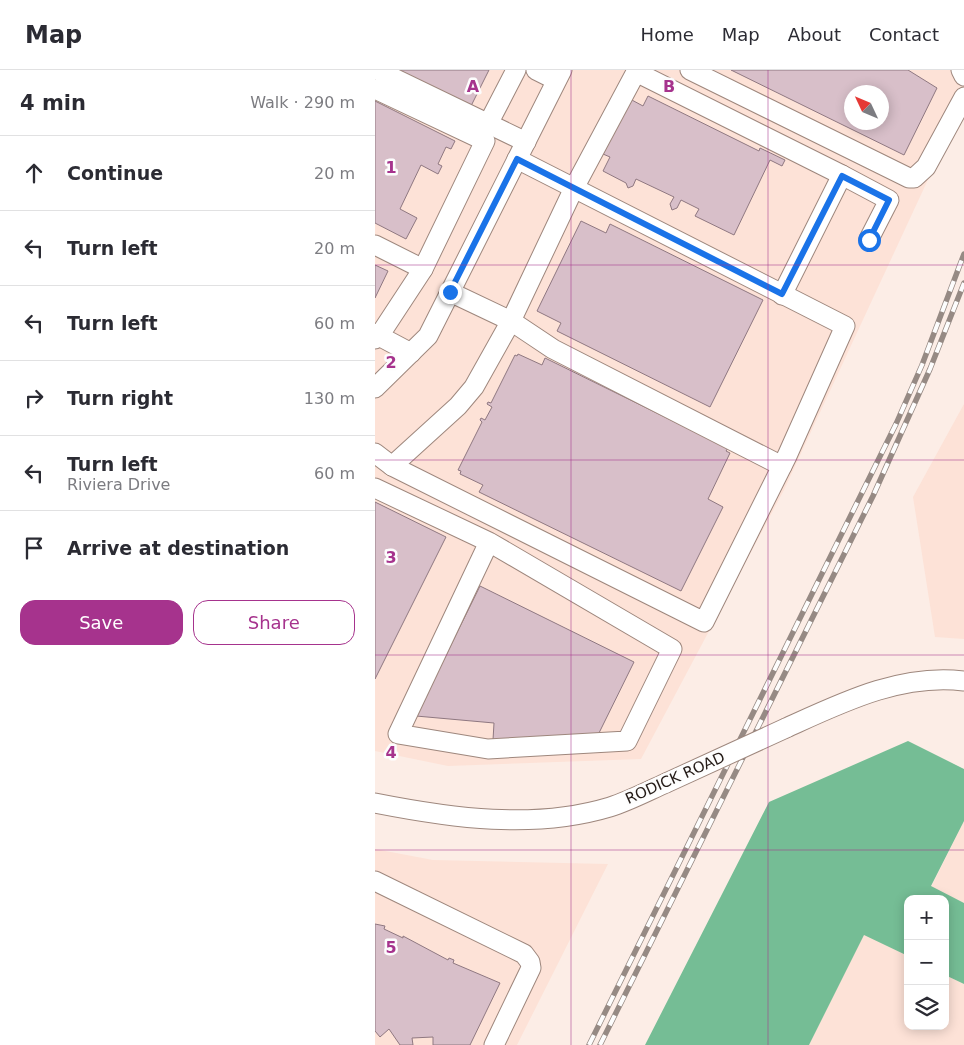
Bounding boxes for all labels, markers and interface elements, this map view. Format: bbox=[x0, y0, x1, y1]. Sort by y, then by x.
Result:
text: Map bbox=[25, 21, 82, 49]
text: Home bbox=[641, 24, 694, 45]
text: Map bbox=[722, 24, 760, 45]
text: About bbox=[788, 24, 841, 45]
text: Contact bbox=[869, 24, 939, 45]
text: A bbox=[467, 77, 480, 96]
text: B bbox=[663, 77, 675, 96]
north arrow bbox=[844, 85, 889, 130]
text: 4 min bbox=[20, 91, 86, 115]
text: Walk · 290 m bbox=[250, 93, 355, 112]
text: 1 bbox=[385, 158, 397, 177]
icon: ahead bbox=[20, 159, 48, 187]
text: Continue bbox=[67, 162, 163, 184]
text: 20 m bbox=[314, 164, 355, 183]
route start bbox=[858, 229, 881, 252]
icon: left bbox=[20, 234, 48, 262]
text: Turn left bbox=[67, 237, 158, 259]
text: 20 m bbox=[314, 239, 355, 258]
route end bbox=[439, 281, 462, 304]
icon: left bbox=[20, 309, 48, 337]
text: Turn left bbox=[67, 312, 158, 334]
text: 60 m bbox=[314, 314, 355, 333]
text: 2 bbox=[385, 353, 397, 372]
icon: right bbox=[20, 384, 48, 412]
text: Turn right bbox=[67, 387, 173, 409]
text: 130 m bbox=[304, 389, 355, 408]
text: Turn left bbox=[67, 453, 158, 475]
icon: left bbox=[20, 459, 48, 487]
text: 60 m bbox=[314, 464, 355, 483]
text: Riviera Drive bbox=[67, 475, 170, 494]
icon: arrive bbox=[20, 534, 48, 562]
text: Arrive at destination bbox=[67, 537, 289, 559]
text: 3 bbox=[385, 548, 397, 567]
button: Save bbox=[20, 600, 183, 645]
button: Share bbox=[193, 600, 355, 645]
text: 4 bbox=[385, 743, 397, 762]
street label: RODICK ROAD bbox=[622, 748, 728, 808]
map controls bbox=[904, 895, 949, 1030]
button: + bbox=[904, 895, 949, 940]
text: 5 bbox=[385, 938, 397, 957]
button: − bbox=[904, 940, 949, 985]
button: layers bbox=[904, 985, 949, 1030]

